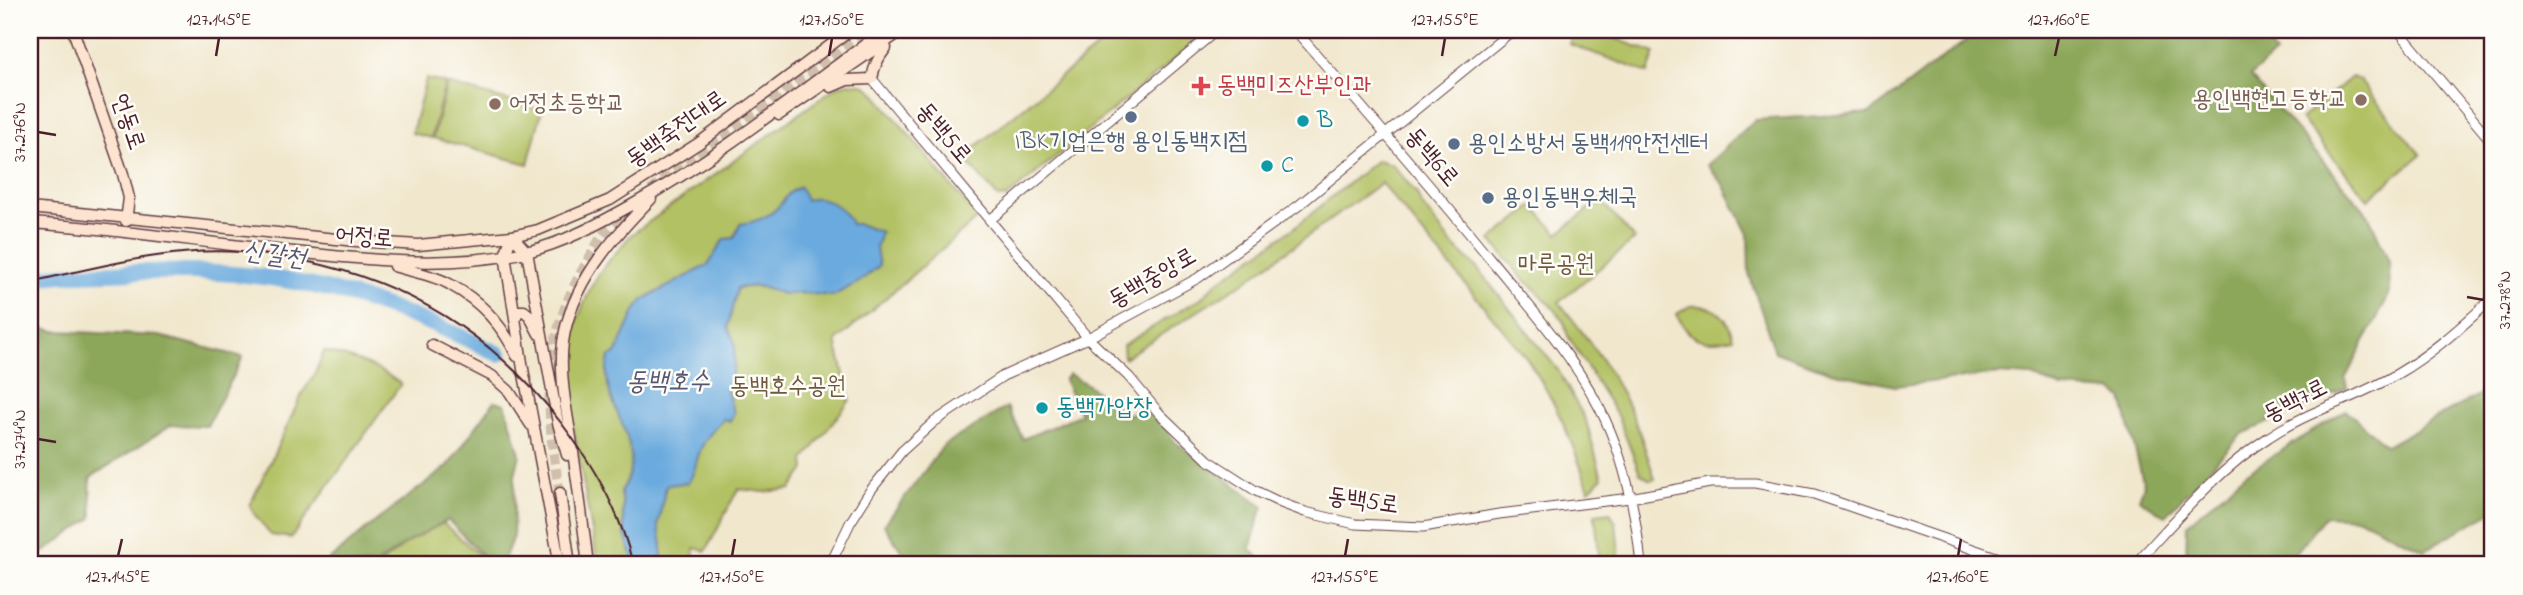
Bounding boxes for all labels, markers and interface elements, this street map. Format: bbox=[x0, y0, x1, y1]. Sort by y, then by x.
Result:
text: 127.145°E bbox=[187, 8, 252, 34]
text: 127.150°E bbox=[799, 8, 865, 34]
text: 127.155°E bbox=[1411, 8, 1479, 34]
text: 127.160°E bbox=[2028, 8, 2091, 34]
place label: 동백미즈산부인과 bbox=[1217, 69, 1372, 104]
marker: 동백미즈산부인과 bbox=[1191, 76, 1211, 96]
street label: 동백죽전대로 bbox=[620, 82, 734, 178]
place label: 용인백현고등학교 bbox=[2193, 83, 2347, 118]
place label: 어정초등학교 bbox=[509, 87, 625, 122]
street label: 언동로 bbox=[101, 89, 153, 155]
marker: 용인백현고등학교 bbox=[2353, 92, 2369, 108]
street label: 동백5로 bbox=[907, 95, 979, 173]
marker: 어정초등학교 bbox=[487, 96, 503, 112]
text: 37.276°N bbox=[8, 102, 34, 162]
place label: B bbox=[1316, 104, 1333, 139]
marker: IBK기업은행 용인동백지점 bbox=[1123, 109, 1139, 125]
marker: B bbox=[1295, 113, 1311, 129]
street label: 동백6로 bbox=[1396, 121, 1466, 195]
place label: IBK기업은행 용인동백지점 bbox=[1015, 125, 1247, 160]
place label: 용인소방서 동백119안전센터 bbox=[1468, 127, 1709, 162]
marker: 용인소방서 동백119안전센터 bbox=[1446, 136, 1462, 152]
place label: C bbox=[1281, 149, 1294, 184]
marker: C bbox=[1259, 158, 1275, 174]
place label: 용인동백우체국 bbox=[1502, 181, 1637, 216]
marker: 용인동백우체국 bbox=[1480, 190, 1496, 206]
street label: 어정로 bbox=[334, 218, 394, 258]
water label: 신갈천 bbox=[240, 233, 311, 280]
street label: 동백중앙로 bbox=[1102, 240, 1204, 318]
park label: 마루공원 bbox=[1517, 248, 1595, 283]
text: 37.278°N bbox=[2493, 271, 2519, 329]
water label: 동백호수 bbox=[626, 364, 710, 402]
park label: 동백호수공원 bbox=[730, 370, 846, 405]
street label: 동백7로 bbox=[2258, 371, 2334, 433]
place label: 동백가압장 bbox=[1056, 391, 1153, 426]
marker: 동백가압장 bbox=[1034, 400, 1050, 416]
text: 37.274°N bbox=[8, 409, 34, 469]
street label: 동백5로 bbox=[1325, 480, 1401, 524]
text: 127.145°E bbox=[86, 565, 151, 591]
text: 127.150°E bbox=[699, 565, 765, 591]
text: 127.155°E bbox=[1311, 565, 1379, 591]
text: 127.160°E bbox=[1927, 565, 1990, 591]

